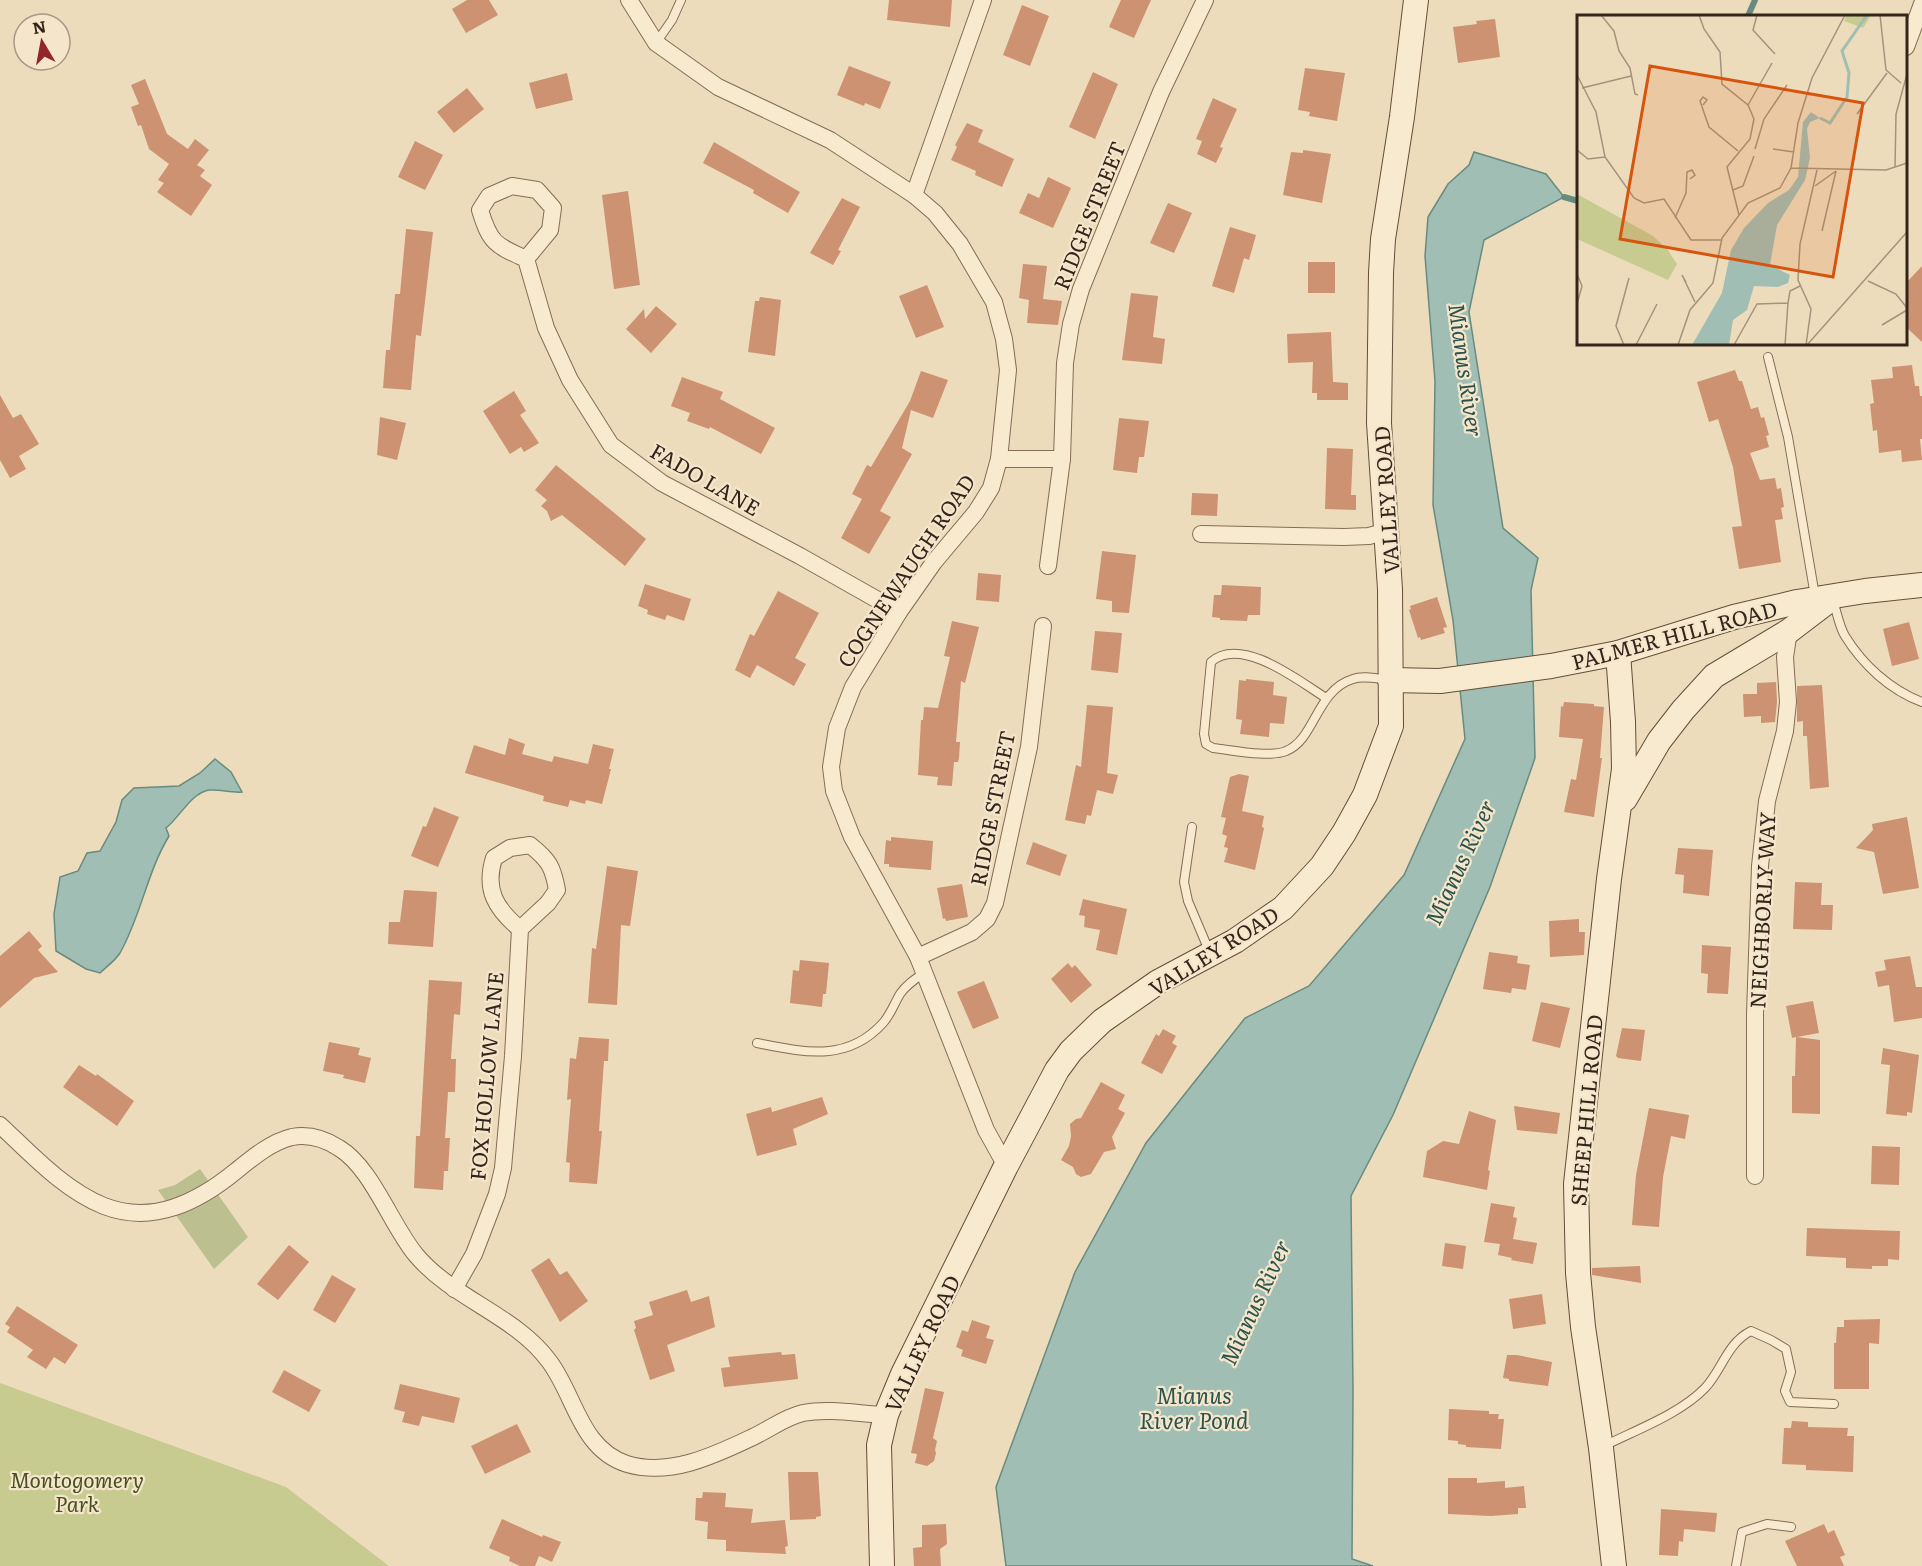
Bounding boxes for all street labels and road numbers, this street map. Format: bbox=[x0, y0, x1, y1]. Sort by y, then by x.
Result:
street label: RIDGE STREET bbox=[1044, 136, 1132, 294]
street label: VALLEY ROAD bbox=[1364, 425, 1406, 575]
street label: FADO LANE bbox=[645, 434, 767, 522]
street label: COGNEWAUGH ROAD bbox=[829, 467, 981, 673]
street label: PALMER HILL ROAD bbox=[1568, 592, 1780, 676]
street label: RIDGE STREET bbox=[961, 728, 1021, 888]
street label: NEIGHBORLY WAY bbox=[1740, 811, 1782, 1009]
street label: VALLEY ROAD bbox=[1142, 898, 1284, 1002]
street label: FOX HOLLOW LANE bbox=[460, 970, 510, 1182]
street label: SHEEP HILL ROAD bbox=[1561, 1013, 1609, 1207]
street label: VALLEY ROAD bbox=[876, 1269, 966, 1417]

